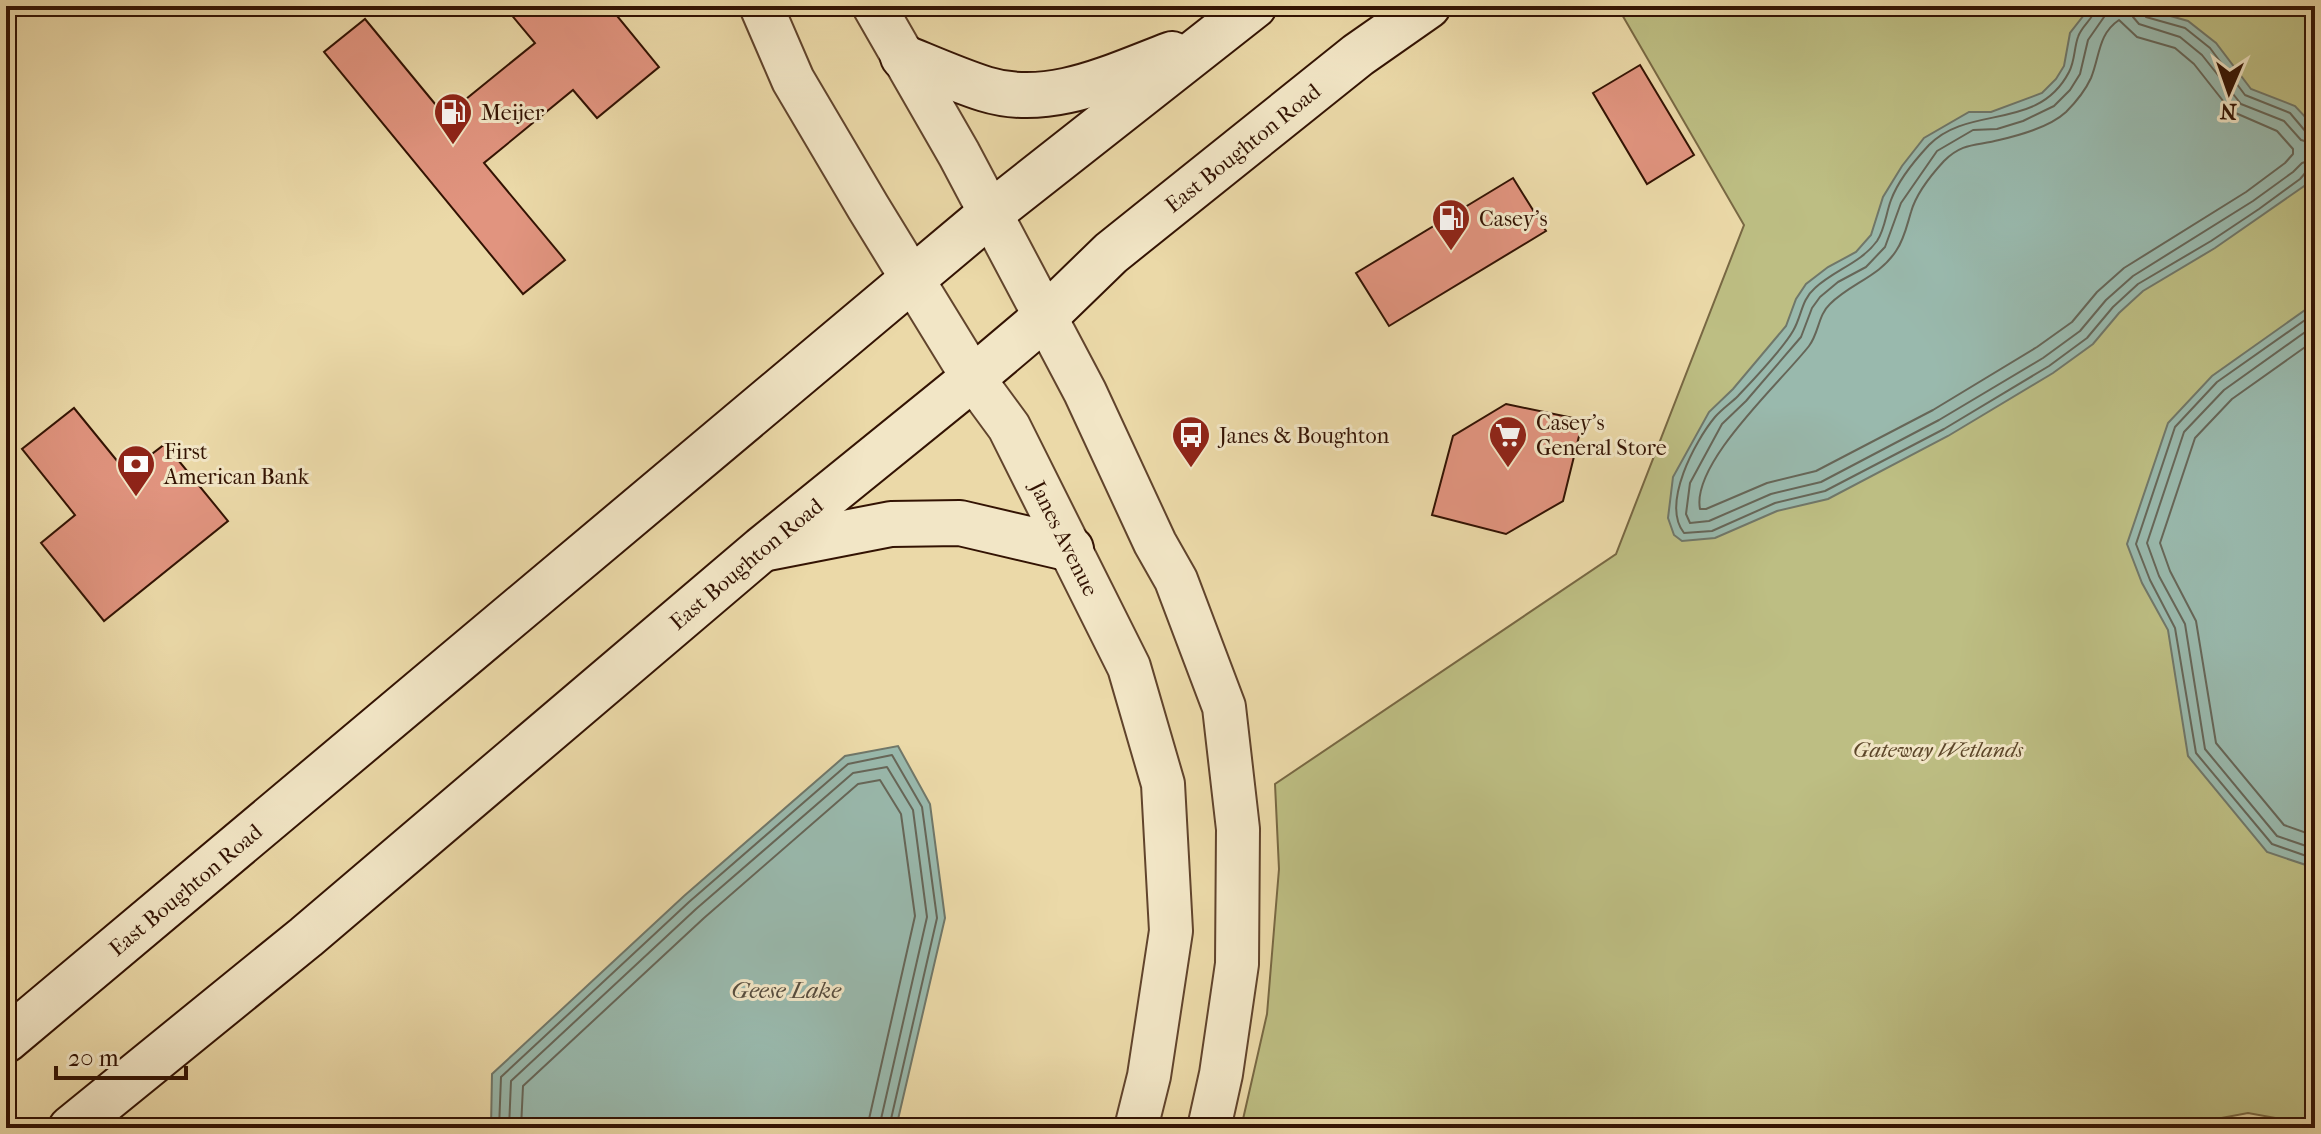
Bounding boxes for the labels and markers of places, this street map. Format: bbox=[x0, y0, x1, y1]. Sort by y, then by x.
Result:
fuel station icon: Meijer bbox=[432, 91, 474, 146]
place label: Meijer bbox=[481, 100, 545, 126]
fuel station icon: Casey's bbox=[1430, 197, 1472, 252]
place label: Casey's bbox=[1479, 206, 1548, 232]
place label: Casey's General Store bbox=[1536, 410, 1667, 461]
bus stop icon: Janes & Boughton bbox=[1170, 414, 1212, 469]
supermarket icon: Casey's General Store bbox=[1487, 414, 1529, 469]
place label: Janes & Boughton bbox=[1217, 423, 1390, 449]
place label: First American Bank bbox=[163, 439, 310, 490]
bank icon: First American Bank bbox=[115, 443, 157, 498]

